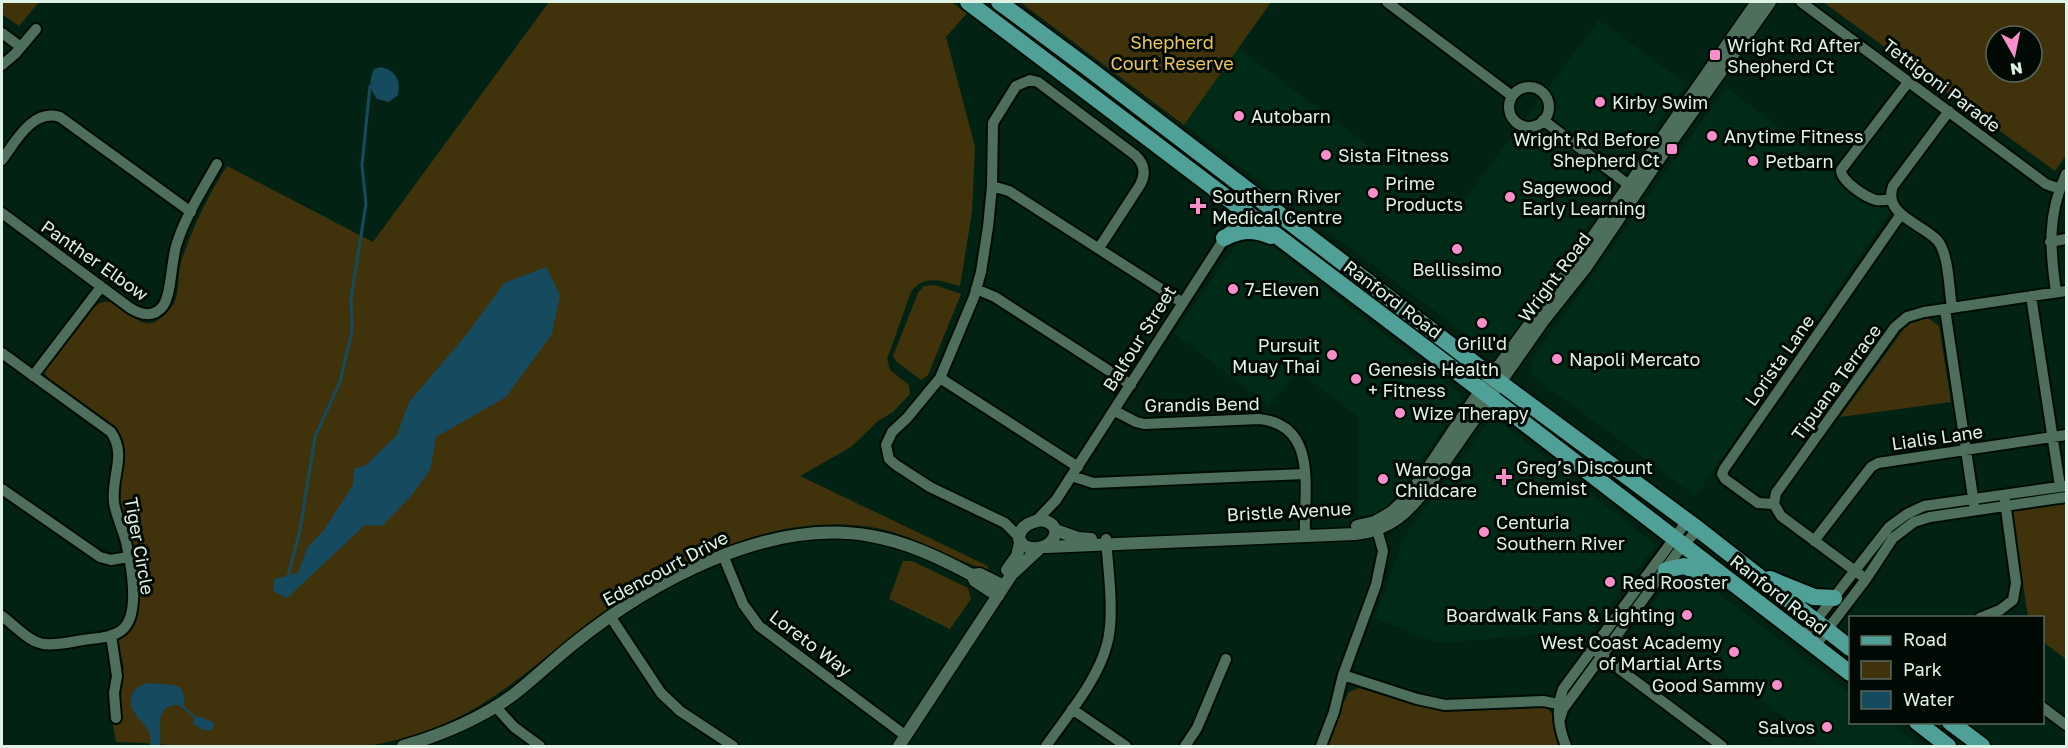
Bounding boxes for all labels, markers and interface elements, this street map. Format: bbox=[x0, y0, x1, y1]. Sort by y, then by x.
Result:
north arrow bbox=[1984, 24, 2044, 84]
park label: Shepherd Court Reserve bbox=[1110, 31, 1234, 74]
place label: Wright Rd After Shepherd Ct bbox=[1727, 34, 1860, 77]
street label: Tettigoni Parade bbox=[1879, 34, 2005, 136]
marker: Wright Rd After Shepherd Ct bbox=[1708, 48, 1722, 62]
text: N bbox=[2009, 58, 2024, 80]
place label: Kirby Swim bbox=[1612, 91, 1708, 113]
marker: Kirby Swim bbox=[1593, 95, 1607, 109]
place label: Autobarn bbox=[1251, 105, 1331, 127]
marker: Autobarn bbox=[1232, 109, 1246, 123]
place label: Anytime Fitness bbox=[1724, 125, 1864, 147]
place label: Wright Rd Before Shepherd Ct bbox=[1513, 128, 1660, 171]
marker: Anytime Fitness bbox=[1705, 129, 1719, 143]
marker: Wright Rd Before Shepherd Ct bbox=[1665, 142, 1679, 156]
place label: Sista Fitness bbox=[1338, 144, 1449, 166]
marker: Sista Fitness bbox=[1319, 148, 1333, 162]
place label: Petbarn bbox=[1765, 150, 1834, 172]
marker: Petbarn bbox=[1746, 154, 1760, 168]
place label: Prime Products bbox=[1385, 172, 1463, 215]
place label: Sagewood Early Learning bbox=[1522, 176, 1646, 219]
place label: Southern River Medical Centre bbox=[1212, 185, 1342, 228]
marker: Prime Products bbox=[1366, 186, 1380, 200]
marker: Sagewood Early Learning bbox=[1503, 190, 1517, 204]
marker: Southern River Medical Centre bbox=[1189, 197, 1207, 215]
street label: Panther Elbow bbox=[37, 215, 153, 305]
street label: Wright Road bbox=[1513, 228, 1595, 326]
marker: Bellissimo bbox=[1450, 242, 1464, 256]
street label: Ranford Road bbox=[1340, 255, 1446, 343]
place label: Bellissimo bbox=[1412, 258, 1502, 280]
place label: 7-Eleven bbox=[1245, 278, 1319, 300]
street label: Balfour Street bbox=[1098, 281, 1180, 395]
marker: 7-Eleven bbox=[1226, 282, 1240, 296]
street label: Lorista Lane bbox=[1740, 310, 1818, 410]
marker: Grill'd bbox=[1475, 316, 1489, 330]
street label: Tipuana Terrace bbox=[1787, 320, 1885, 444]
place label: Grill'd bbox=[1457, 332, 1507, 354]
place label: Pursuit Muay Thai bbox=[1232, 334, 1320, 377]
marker: Pursuit Muay Thai bbox=[1325, 348, 1339, 362]
place label: Napoli Mercato bbox=[1569, 348, 1700, 370]
marker: Napoli Mercato bbox=[1550, 352, 1564, 366]
place label: Genesis Health + Fitness bbox=[1368, 358, 1499, 401]
marker: Genesis Health + Fitness bbox=[1349, 372, 1363, 386]
street label: Grandis Bend bbox=[1144, 392, 1260, 416]
place label: Wize Therapy bbox=[1412, 402, 1529, 424]
marker: Wize Therapy bbox=[1393, 406, 1407, 420]
street label: Lialis Lane bbox=[1890, 420, 1984, 454]
place label: Greg’s Discount Chemist bbox=[1516, 456, 1653, 499]
place label: Warooga Childcare bbox=[1395, 458, 1477, 501]
marker: Greg’s Discount Chemist bbox=[1497, 470, 1511, 484]
marker: Warooga Childcare bbox=[1376, 472, 1390, 486]
street label: Tiger Circle bbox=[121, 495, 159, 597]
street label: Bristle Avenue bbox=[1226, 497, 1352, 525]
place label: Centuria Southern River bbox=[1496, 511, 1625, 554]
marker: Centuria Southern River bbox=[1477, 525, 1491, 539]
street label: Edencourt Drive bbox=[599, 526, 731, 610]
street label: Ranford Road bbox=[1726, 549, 1832, 639]
place label: Red Rooster bbox=[1622, 571, 1728, 593]
marker: Red Rooster bbox=[1603, 575, 1617, 589]
place label: Boardwalk Fans & Lighting bbox=[1446, 604, 1675, 626]
street label: Loreto Way bbox=[766, 605, 856, 681]
marker: Boardwalk Fans & Lighting bbox=[1680, 608, 1694, 622]
legend bbox=[1849, 616, 2044, 724]
text: Road bbox=[1903, 628, 1947, 650]
place label: West Coast Academy of Martial Arts bbox=[1540, 631, 1722, 674]
marker: West Coast Academy of Martial Arts bbox=[1727, 645, 1741, 659]
text: Park bbox=[1903, 658, 1942, 680]
place label: Good Sammy bbox=[1652, 674, 1765, 696]
marker: Good Sammy bbox=[1770, 678, 1784, 692]
text: Water bbox=[1903, 688, 1954, 710]
place label: Salvos bbox=[1758, 716, 1815, 738]
marker: Salvos bbox=[1820, 720, 1834, 734]

